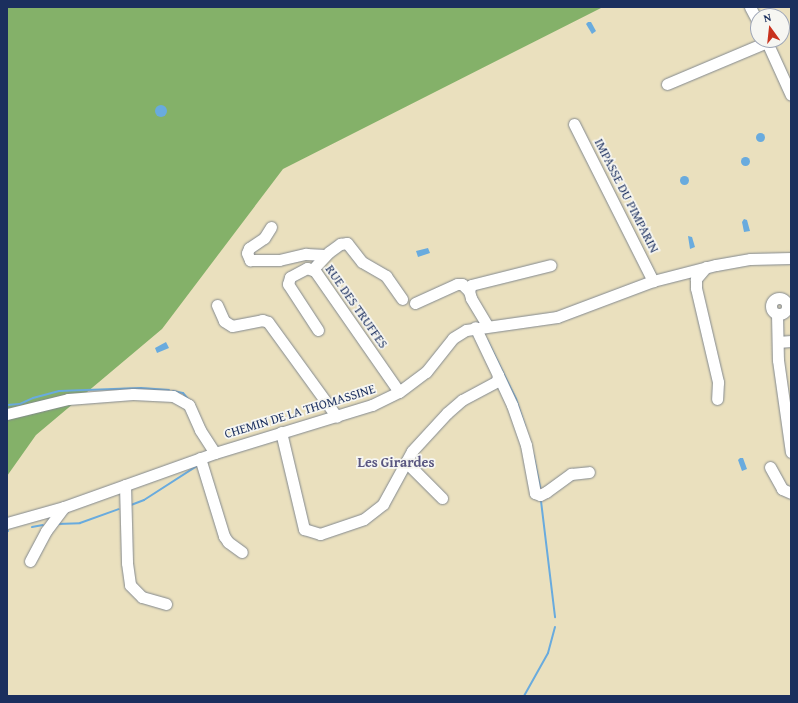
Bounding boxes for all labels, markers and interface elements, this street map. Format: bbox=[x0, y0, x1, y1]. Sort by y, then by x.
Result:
north arrow bbox=[750, 8, 790, 48]
text: N bbox=[762, 9, 773, 26]
street label: IMPASSE DU PIMPARIN bbox=[590, 136, 662, 256]
street label: RUE DES TRUFFES bbox=[321, 262, 391, 352]
street label: CHEMIN DE LA THOMASSINE bbox=[223, 382, 377, 442]
district label: Les Girardes bbox=[358, 454, 434, 470]

